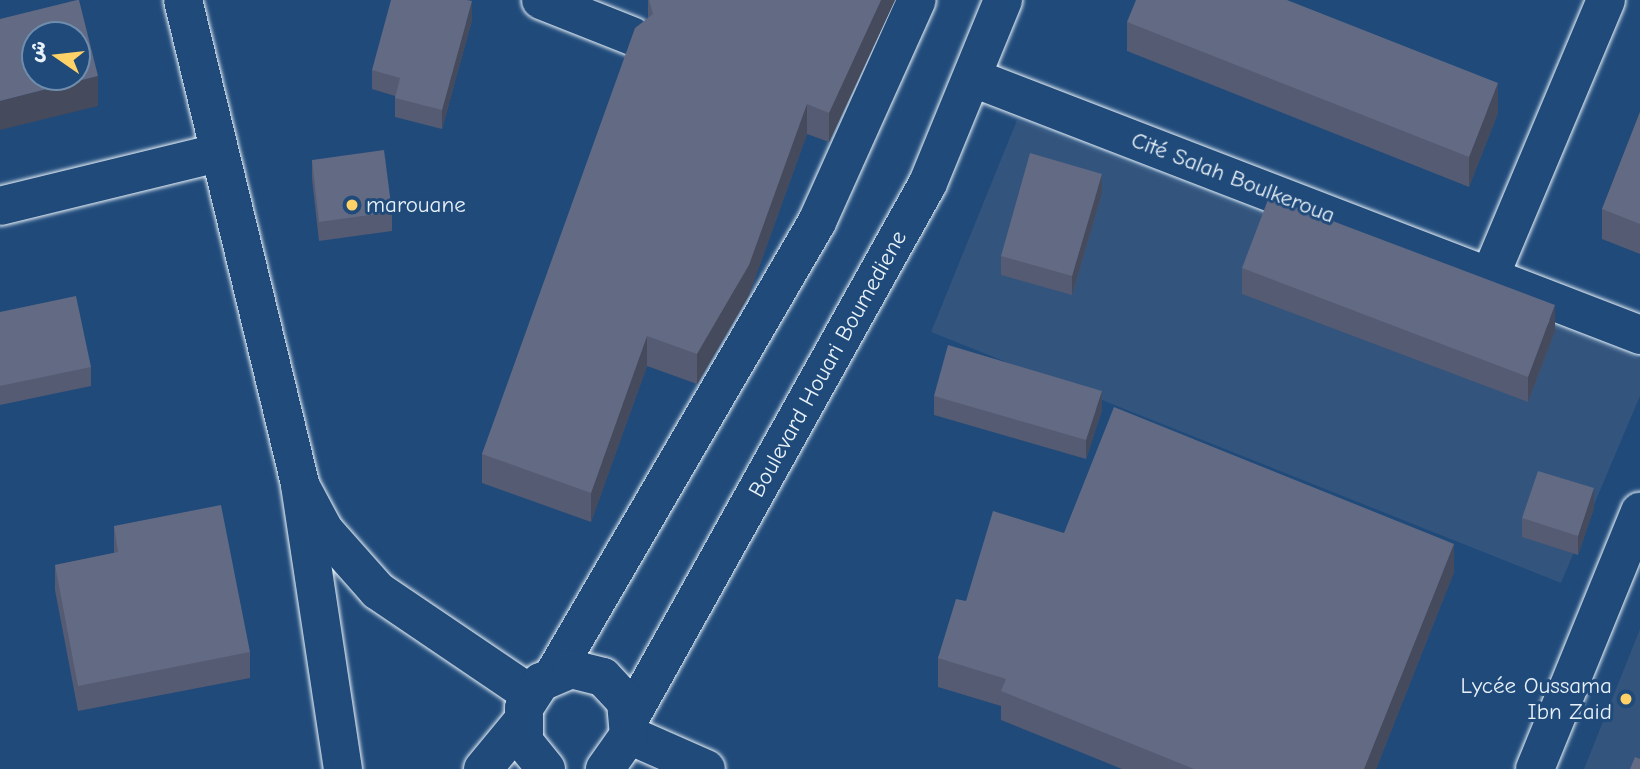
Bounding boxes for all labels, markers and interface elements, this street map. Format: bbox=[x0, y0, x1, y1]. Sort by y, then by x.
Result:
north arrow bbox=[21, 21, 91, 91]
text: ش bbox=[24, 39, 51, 64]
street label: Cité Salah Boulkeroua bbox=[1127, 126, 1339, 230]
place label: marouane bbox=[366, 191, 466, 219]
marker: marouane bbox=[344, 197, 360, 213]
street label: Boulevard Houari Boumediene bbox=[743, 226, 913, 502]
place label: Lycée Oussama Ibn Zaid bbox=[1460, 672, 1612, 726]
marker: Lycée Oussama Ibn Zaid bbox=[1618, 691, 1634, 707]

